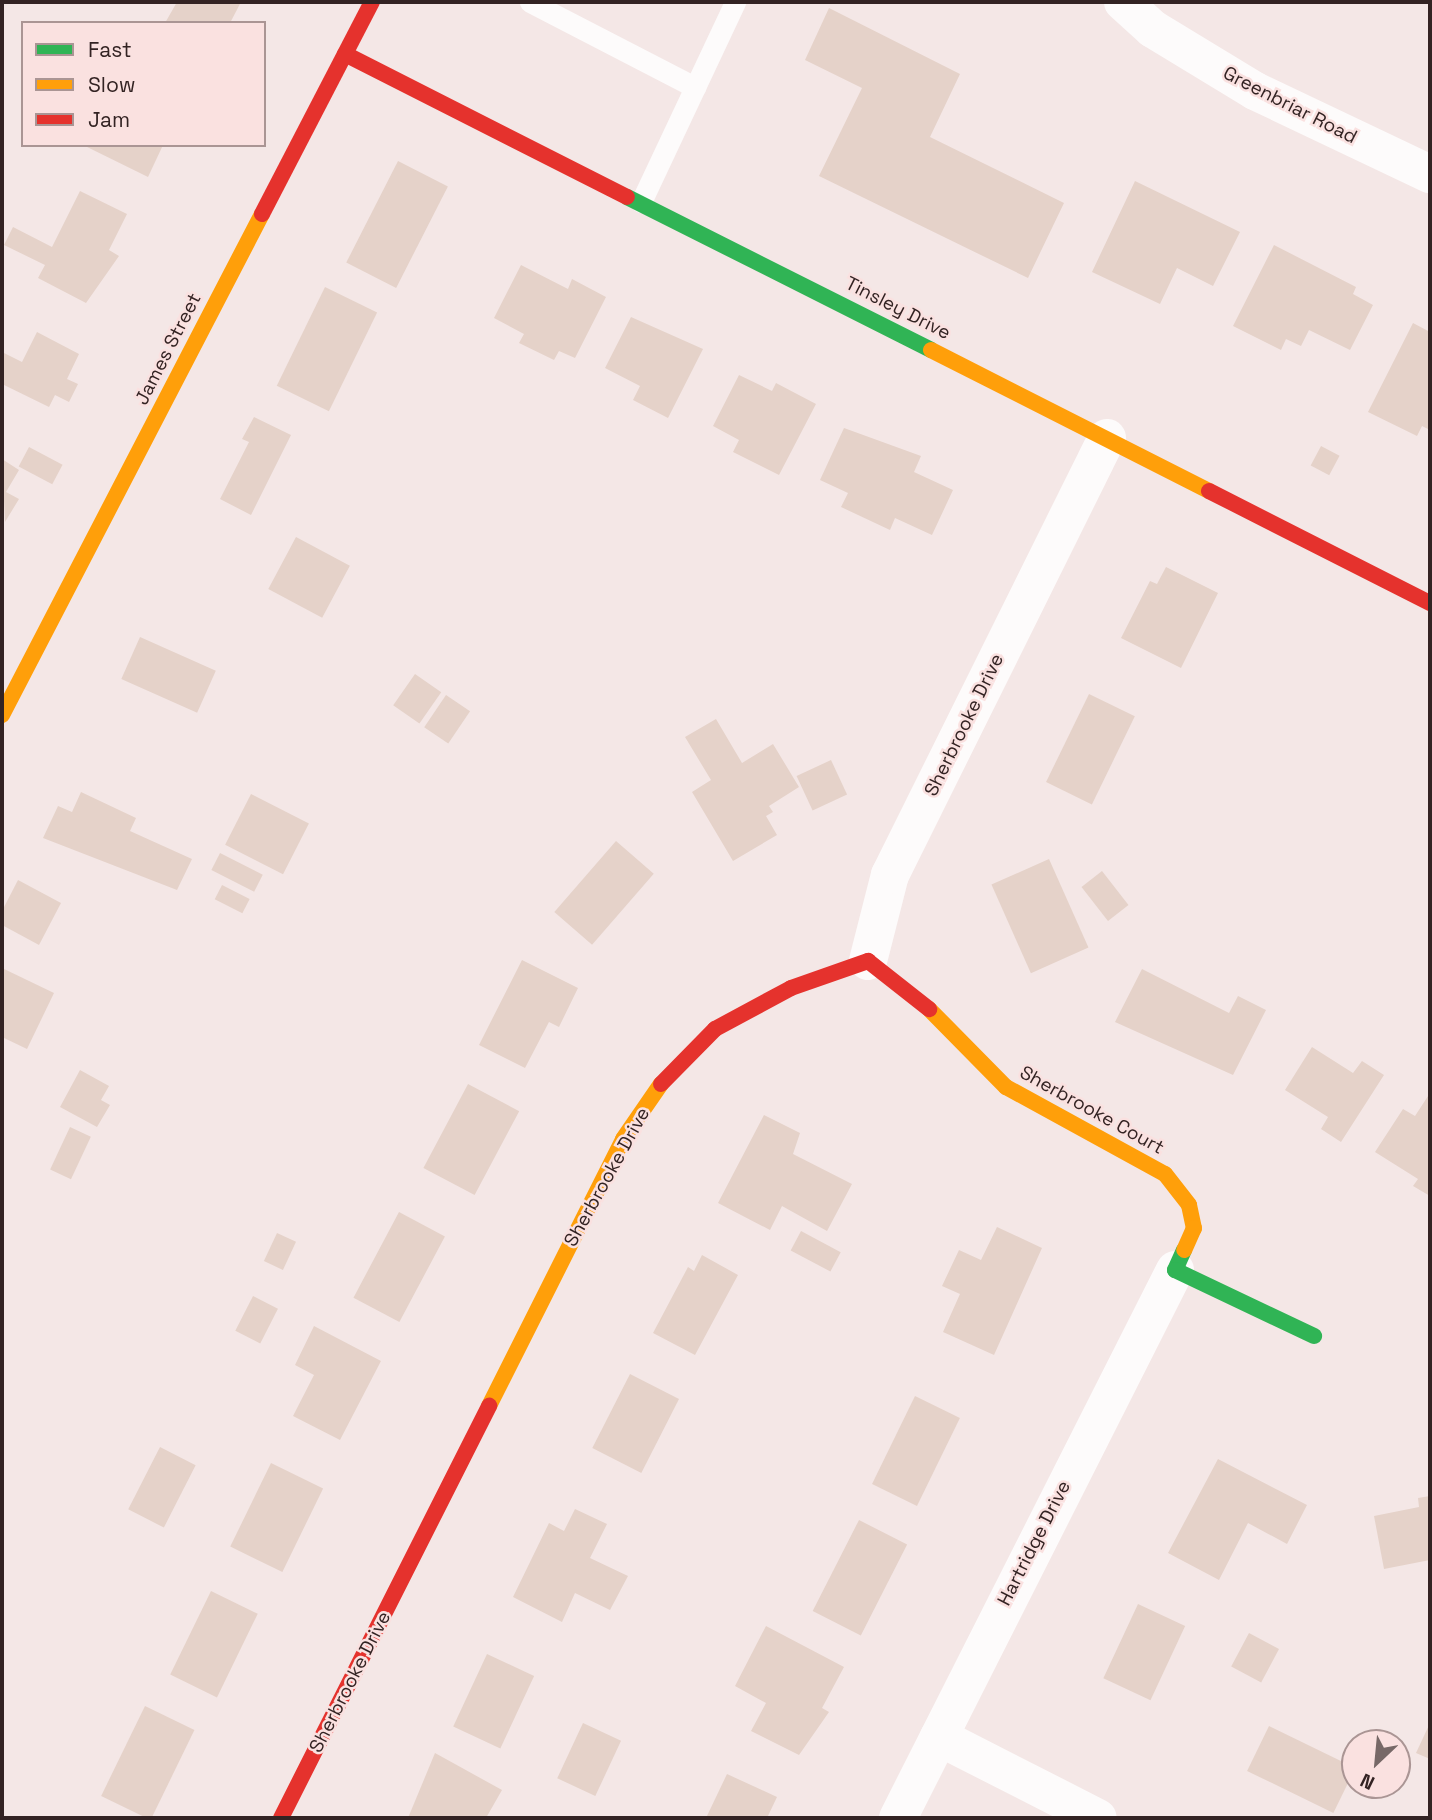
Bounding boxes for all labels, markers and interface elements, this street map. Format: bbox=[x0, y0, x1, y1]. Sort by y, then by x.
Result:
legend bbox=[21, 21, 266, 147]
text: Fast bbox=[88, 36, 132, 63]
street label: Greenbriar Road bbox=[1219, 61, 1361, 149]
text: Slow bbox=[88, 71, 136, 98]
text: Jam bbox=[88, 106, 130, 133]
street label: Tinsley Drive bbox=[841, 272, 955, 344]
street label: James Street bbox=[130, 289, 206, 409]
street label: Sherbrooke Drive bbox=[920, 650, 1008, 800]
street label: Sherbrooke Court bbox=[1016, 1061, 1168, 1159]
street label: Sherbrooke Drive bbox=[559, 1103, 655, 1251]
street label: Hartridge Drive bbox=[993, 1477, 1075, 1609]
street label: Sherbrooke Drive bbox=[305, 1607, 395, 1757]
north arrow bbox=[1341, 1729, 1411, 1799]
text: N bbox=[1356, 1768, 1379, 1796]

